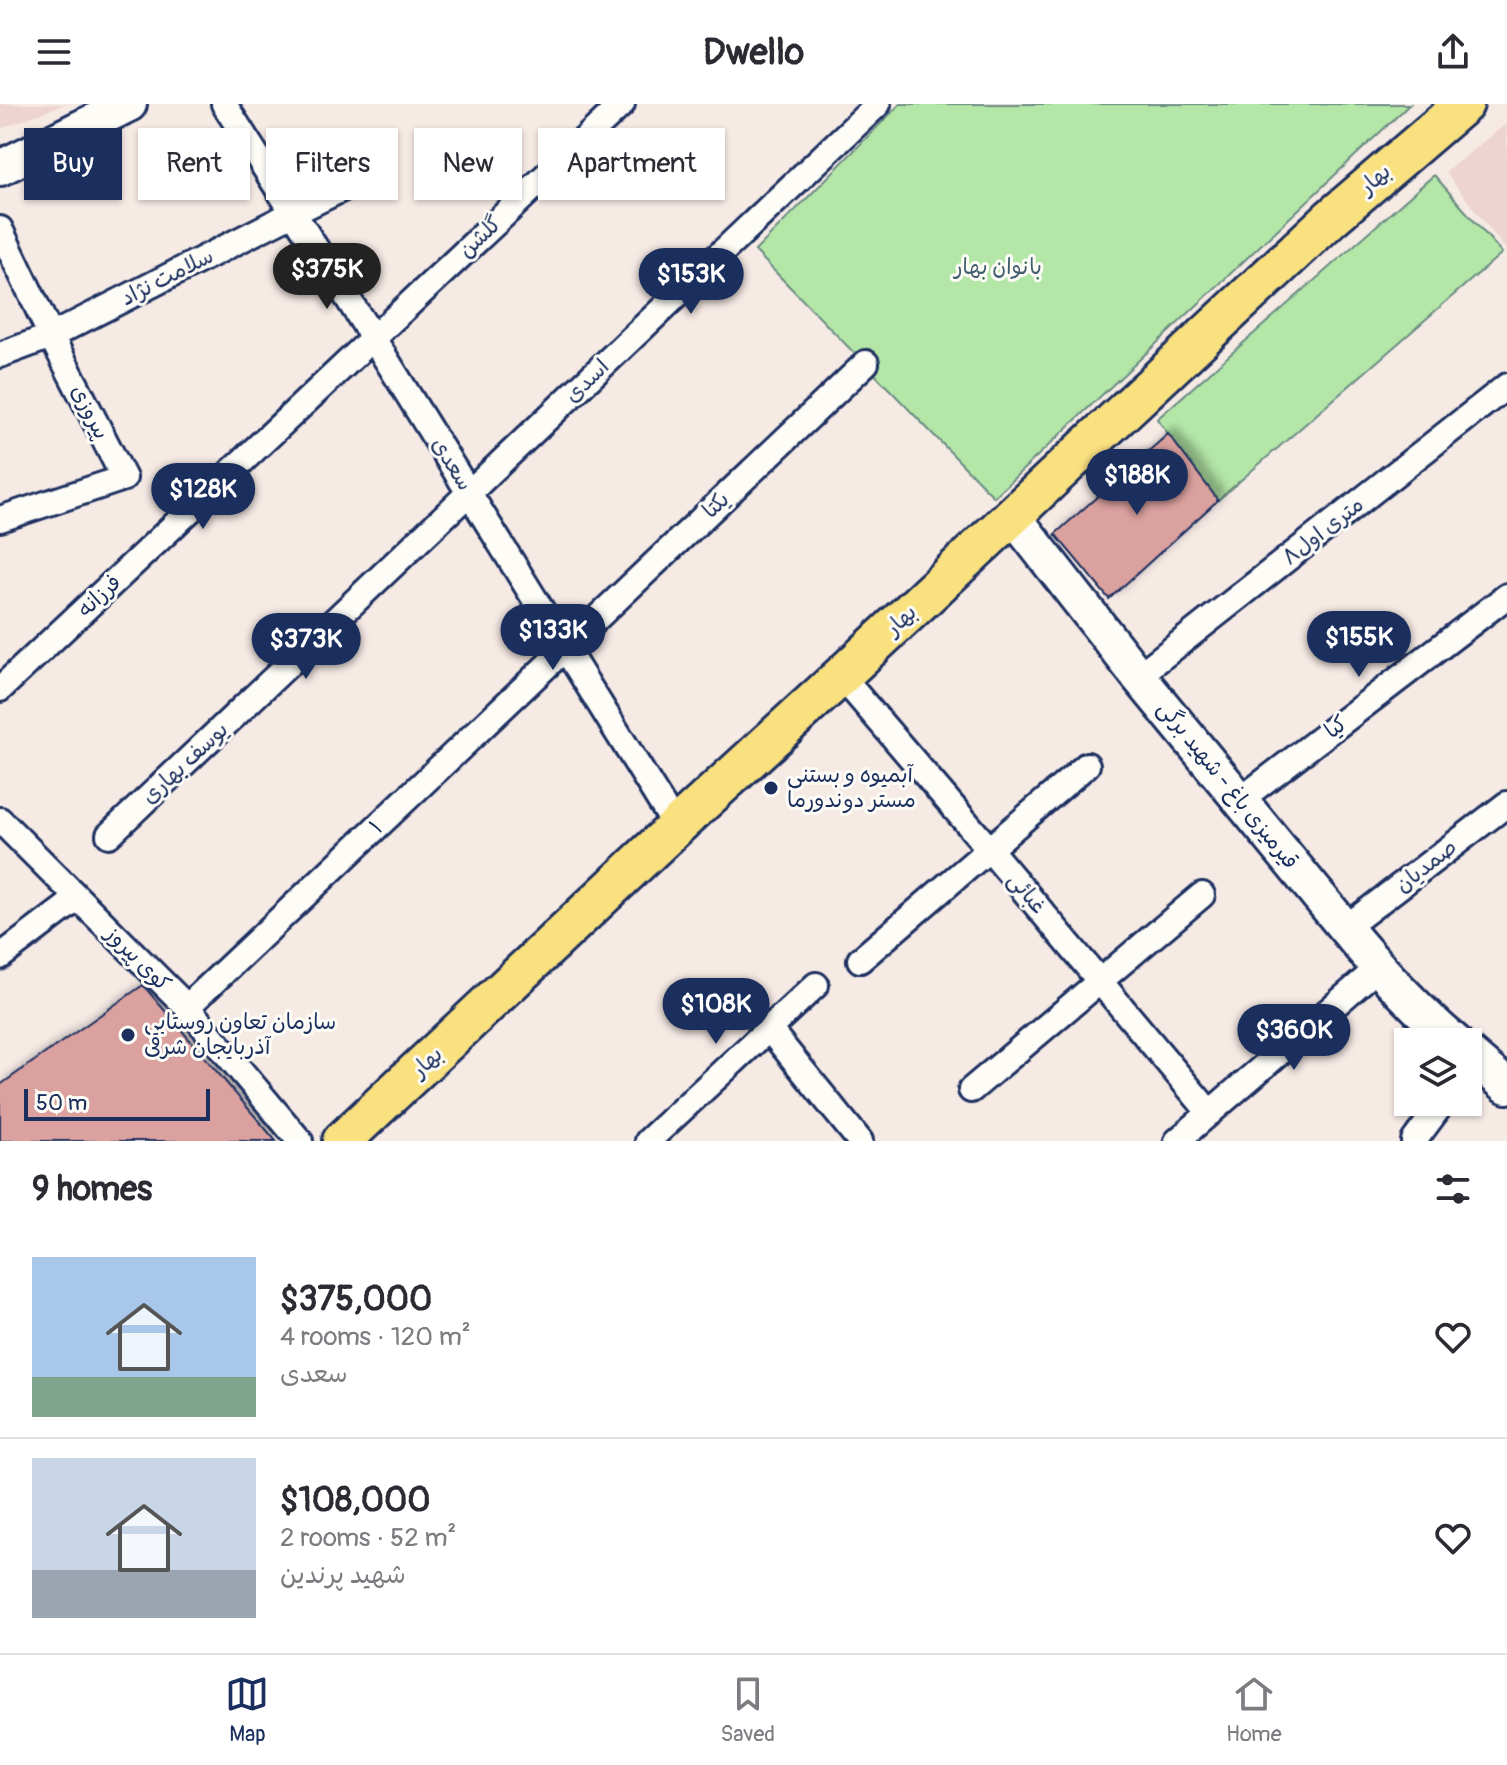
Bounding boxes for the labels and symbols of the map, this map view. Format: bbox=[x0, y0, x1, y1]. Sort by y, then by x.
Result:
street label: بهار bbox=[1352, 157, 1397, 202]
street label: گلشن bbox=[452, 210, 508, 264]
street label: سلامت نژاد bbox=[116, 242, 218, 312]
pin: $375K bbox=[271, 243, 383, 311]
pin: $153K bbox=[635, 248, 747, 316]
park label: بانوان بهار bbox=[952, 253, 1042, 281]
street label: اسدی bbox=[559, 353, 615, 409]
street label: پیروزی bbox=[64, 380, 116, 444]
street label: سعدی bbox=[425, 432, 479, 496]
pin: $188K bbox=[1081, 449, 1193, 517]
pin: $128K bbox=[147, 463, 259, 531]
street label: یکتا bbox=[697, 486, 735, 524]
street label: ۸متری اول bbox=[1277, 490, 1369, 572]
street label: فرزانه bbox=[71, 568, 127, 624]
street label: بهار bbox=[878, 598, 923, 643]
pin: $133K bbox=[497, 604, 609, 672]
pin: $155K bbox=[1303, 611, 1415, 679]
pin: $373K bbox=[250, 613, 362, 681]
street label: قیرمیزی باغ - شهید برگی bbox=[1151, 695, 1305, 876]
street label: کیا bbox=[1319, 709, 1353, 745]
street label: یوسف بهاری bbox=[136, 716, 234, 810]
place label: آبمیوه و بستنی مستر دوندورما bbox=[787, 761, 916, 814]
marker: آبمیوه و بستنی مستر دوندورما bbox=[762, 779, 780, 797]
street label: ۱ bbox=[363, 814, 389, 840]
street label: صمدیان bbox=[1389, 833, 1463, 899]
street label: غبائی bbox=[1001, 866, 1053, 920]
street label: کوی پیروز bbox=[98, 919, 177, 998]
pin: $108K bbox=[660, 978, 772, 1046]
pin: $360K bbox=[1238, 1004, 1350, 1072]
place label: سازمان تعاون روستایی آذربایجان شرقی bbox=[144, 1008, 336, 1061]
marker: سازمان تعاون روستایی آذربایجان شرقی bbox=[119, 1026, 137, 1044]
street label: بهار bbox=[404, 1040, 449, 1085]
scale bar bbox=[24, 1085, 210, 1121]

